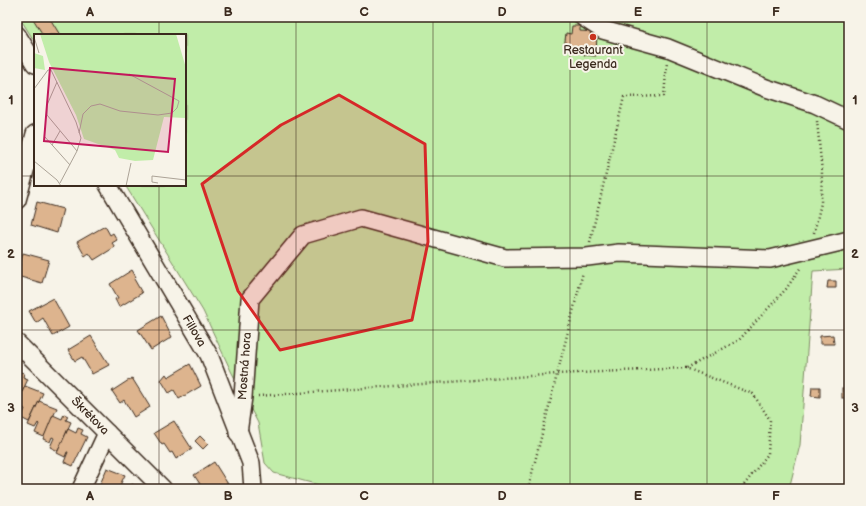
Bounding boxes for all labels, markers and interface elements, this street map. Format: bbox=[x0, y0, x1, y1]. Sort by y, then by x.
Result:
text: A bbox=[85, 4, 94, 20]
text: B bbox=[223, 4, 233, 20]
text: C bbox=[359, 4, 369, 20]
text: D bbox=[497, 4, 507, 20]
text: E bbox=[634, 4, 643, 20]
text: F bbox=[772, 4, 780, 20]
marker: Restaurant Legenda bbox=[588, 32, 598, 42]
inset map bbox=[34, 34, 186, 186]
place label: Restaurant Legenda bbox=[563, 43, 623, 72]
text: 1 bbox=[8, 92, 14, 108]
text: 1 bbox=[852, 92, 858, 108]
text: 2 bbox=[7, 246, 15, 262]
text: 2 bbox=[851, 246, 859, 262]
street label: Fillova bbox=[179, 312, 209, 350]
street label: Mostná hora bbox=[235, 331, 255, 400]
street label: Škrétova bbox=[68, 393, 113, 438]
text: 3 bbox=[7, 400, 15, 416]
text: 3 bbox=[851, 400, 859, 416]
text: A bbox=[85, 488, 94, 504]
text: B bbox=[223, 488, 233, 504]
text: C bbox=[359, 488, 369, 504]
text: D bbox=[497, 488, 507, 504]
text: E bbox=[634, 488, 643, 504]
text: F bbox=[772, 488, 780, 504]

